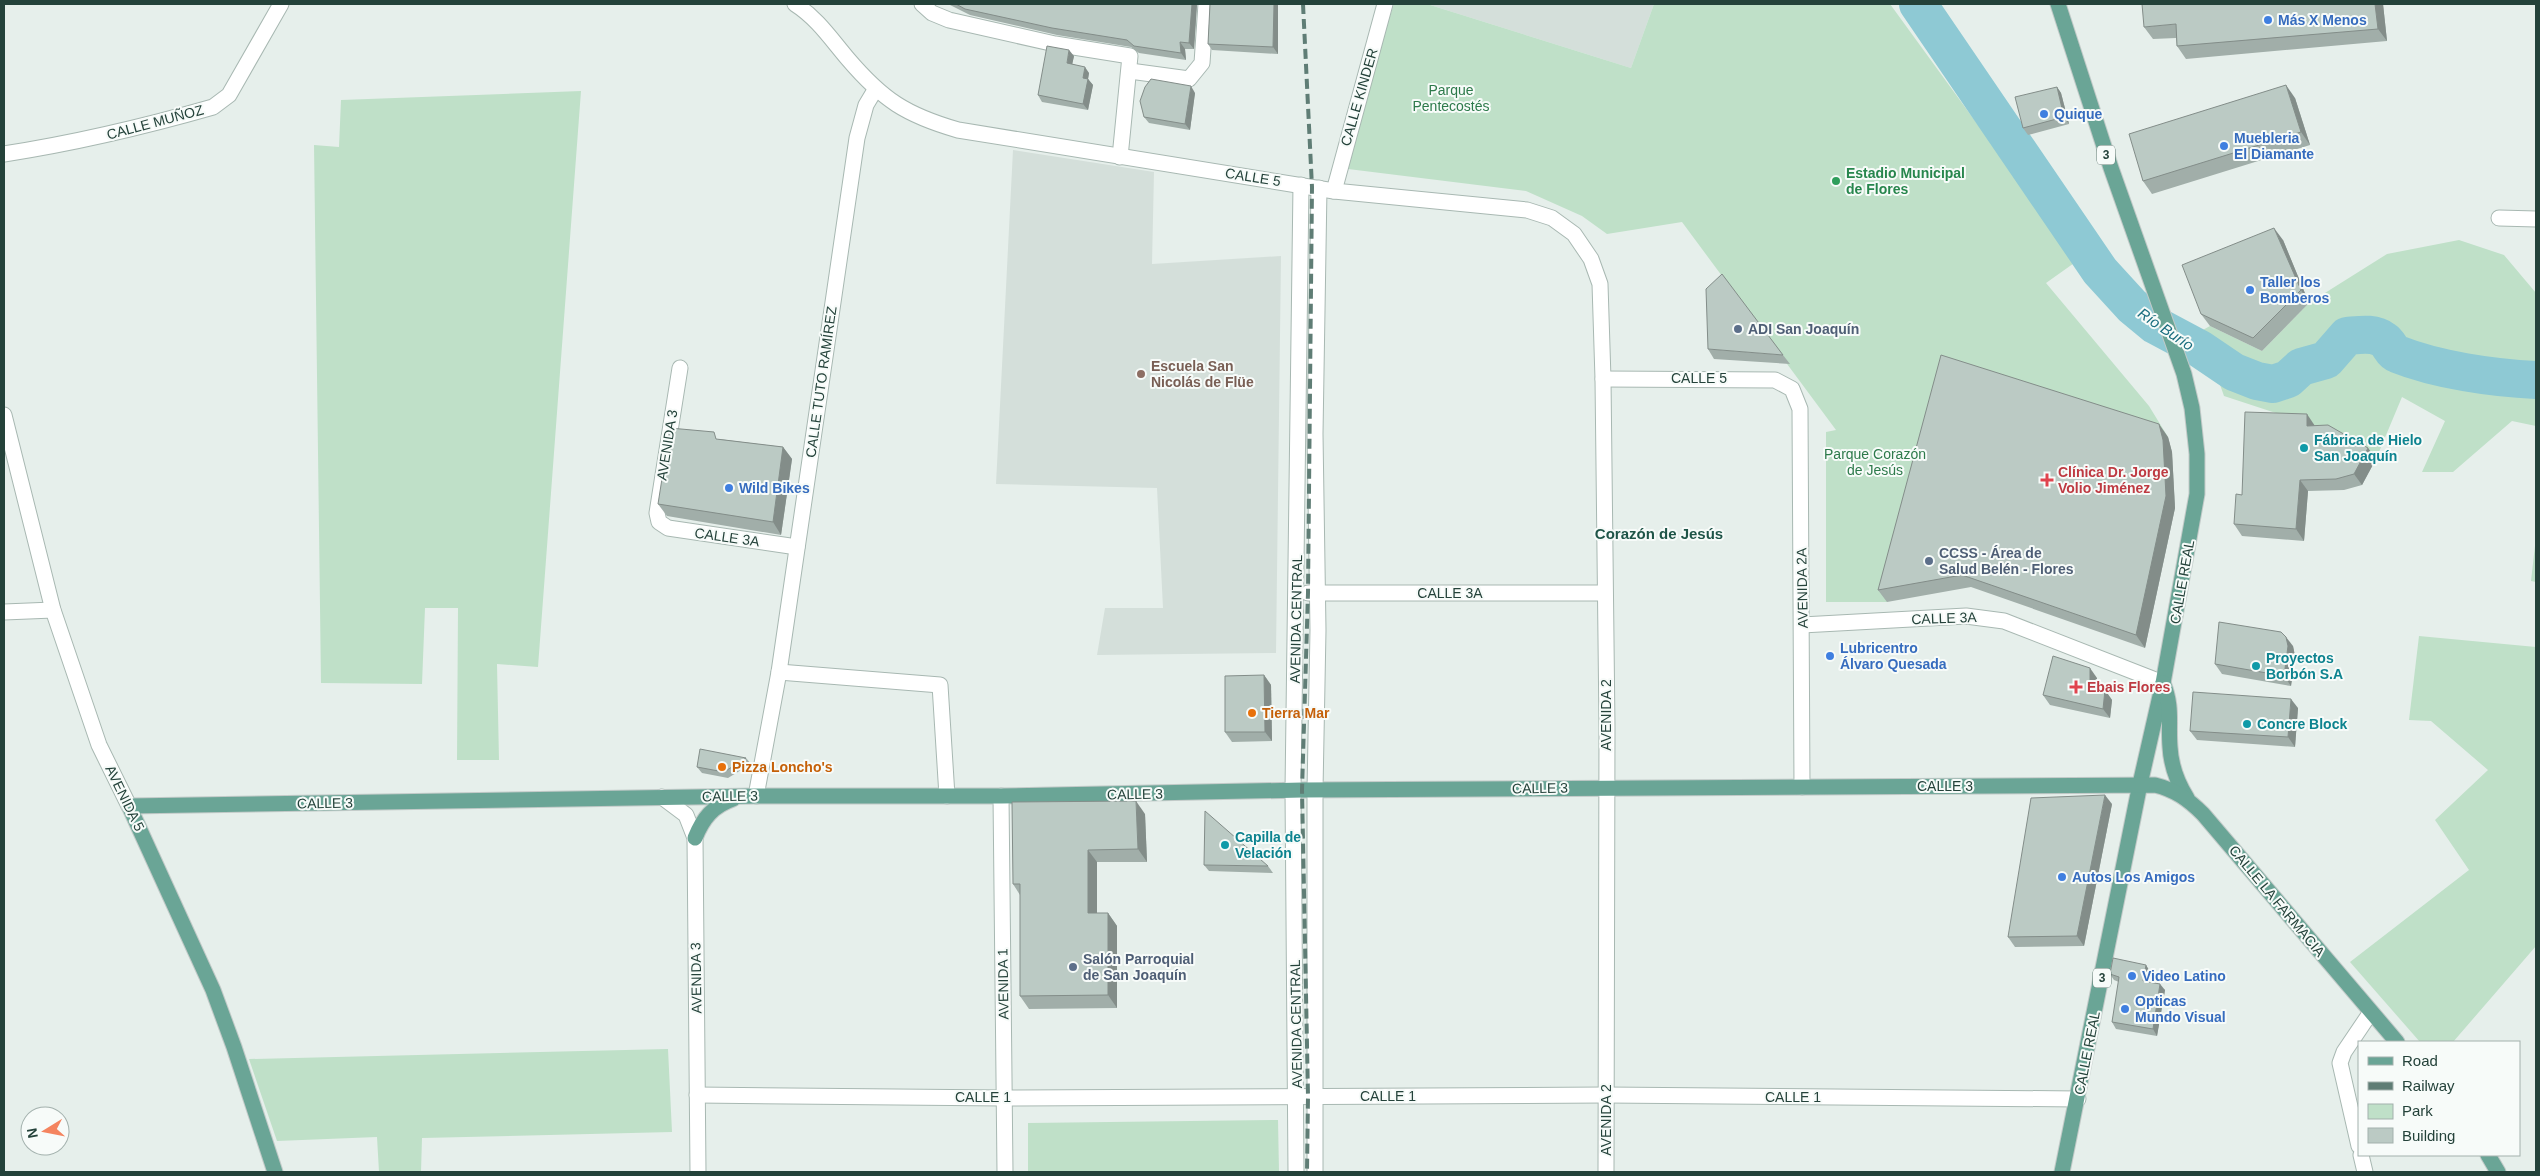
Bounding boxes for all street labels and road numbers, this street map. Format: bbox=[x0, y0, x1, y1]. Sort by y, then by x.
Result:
street label: CALLE KINDER bbox=[1337, 46, 1381, 148]
street label: CALLE MUÑOZ bbox=[105, 101, 206, 143]
road number: 3 bbox=[2097, 146, 2115, 164]
street label: CALLE 5 bbox=[1224, 165, 1282, 189]
street label: CALLE TUTO RAMÍREZ bbox=[802, 305, 840, 459]
street label: CALLE 5 bbox=[1671, 370, 1727, 386]
street label: AVENIDA 3 bbox=[654, 408, 681, 481]
street label: CALLE 3A bbox=[694, 525, 761, 550]
street label: CALLE REAL bbox=[2167, 539, 2197, 625]
street label: AVENIDA 2A bbox=[1793, 547, 1811, 628]
street label: AVENIDA CENTRAL bbox=[1287, 554, 1305, 684]
street label: CALLE 3A bbox=[1417, 585, 1483, 601]
street label: CALLE 3A bbox=[1911, 609, 1978, 627]
street label: AVENIDA 2 bbox=[1598, 679, 1614, 751]
street label: AVENIDA 5 bbox=[102, 762, 148, 834]
street label: CALLE 3 bbox=[1917, 778, 1973, 794]
street label: CALLE 3 bbox=[1512, 780, 1568, 796]
street label: CALLE 3 bbox=[1107, 786, 1163, 802]
street label: CALLE 3 bbox=[702, 788, 758, 804]
street label: CALLE 3 bbox=[297, 795, 353, 811]
street label: CALLE LA FARMACIA bbox=[2226, 842, 2329, 960]
street label: AVENIDA 3 bbox=[687, 942, 705, 1014]
street label: AVENIDA 1 bbox=[994, 948, 1012, 1020]
street label: AVENIDA CENTRAL bbox=[1287, 959, 1305, 1089]
road number: 3 bbox=[2093, 968, 2111, 988]
street label: CALLE REAL bbox=[2071, 1010, 2103, 1096]
street label: AVENIDA 2 bbox=[1598, 1084, 1614, 1156]
street label: CALLE 1 bbox=[1360, 1088, 1416, 1104]
street label: CALLE 1 bbox=[955, 1089, 1011, 1105]
street label: CALLE 1 bbox=[1765, 1089, 1821, 1105]

